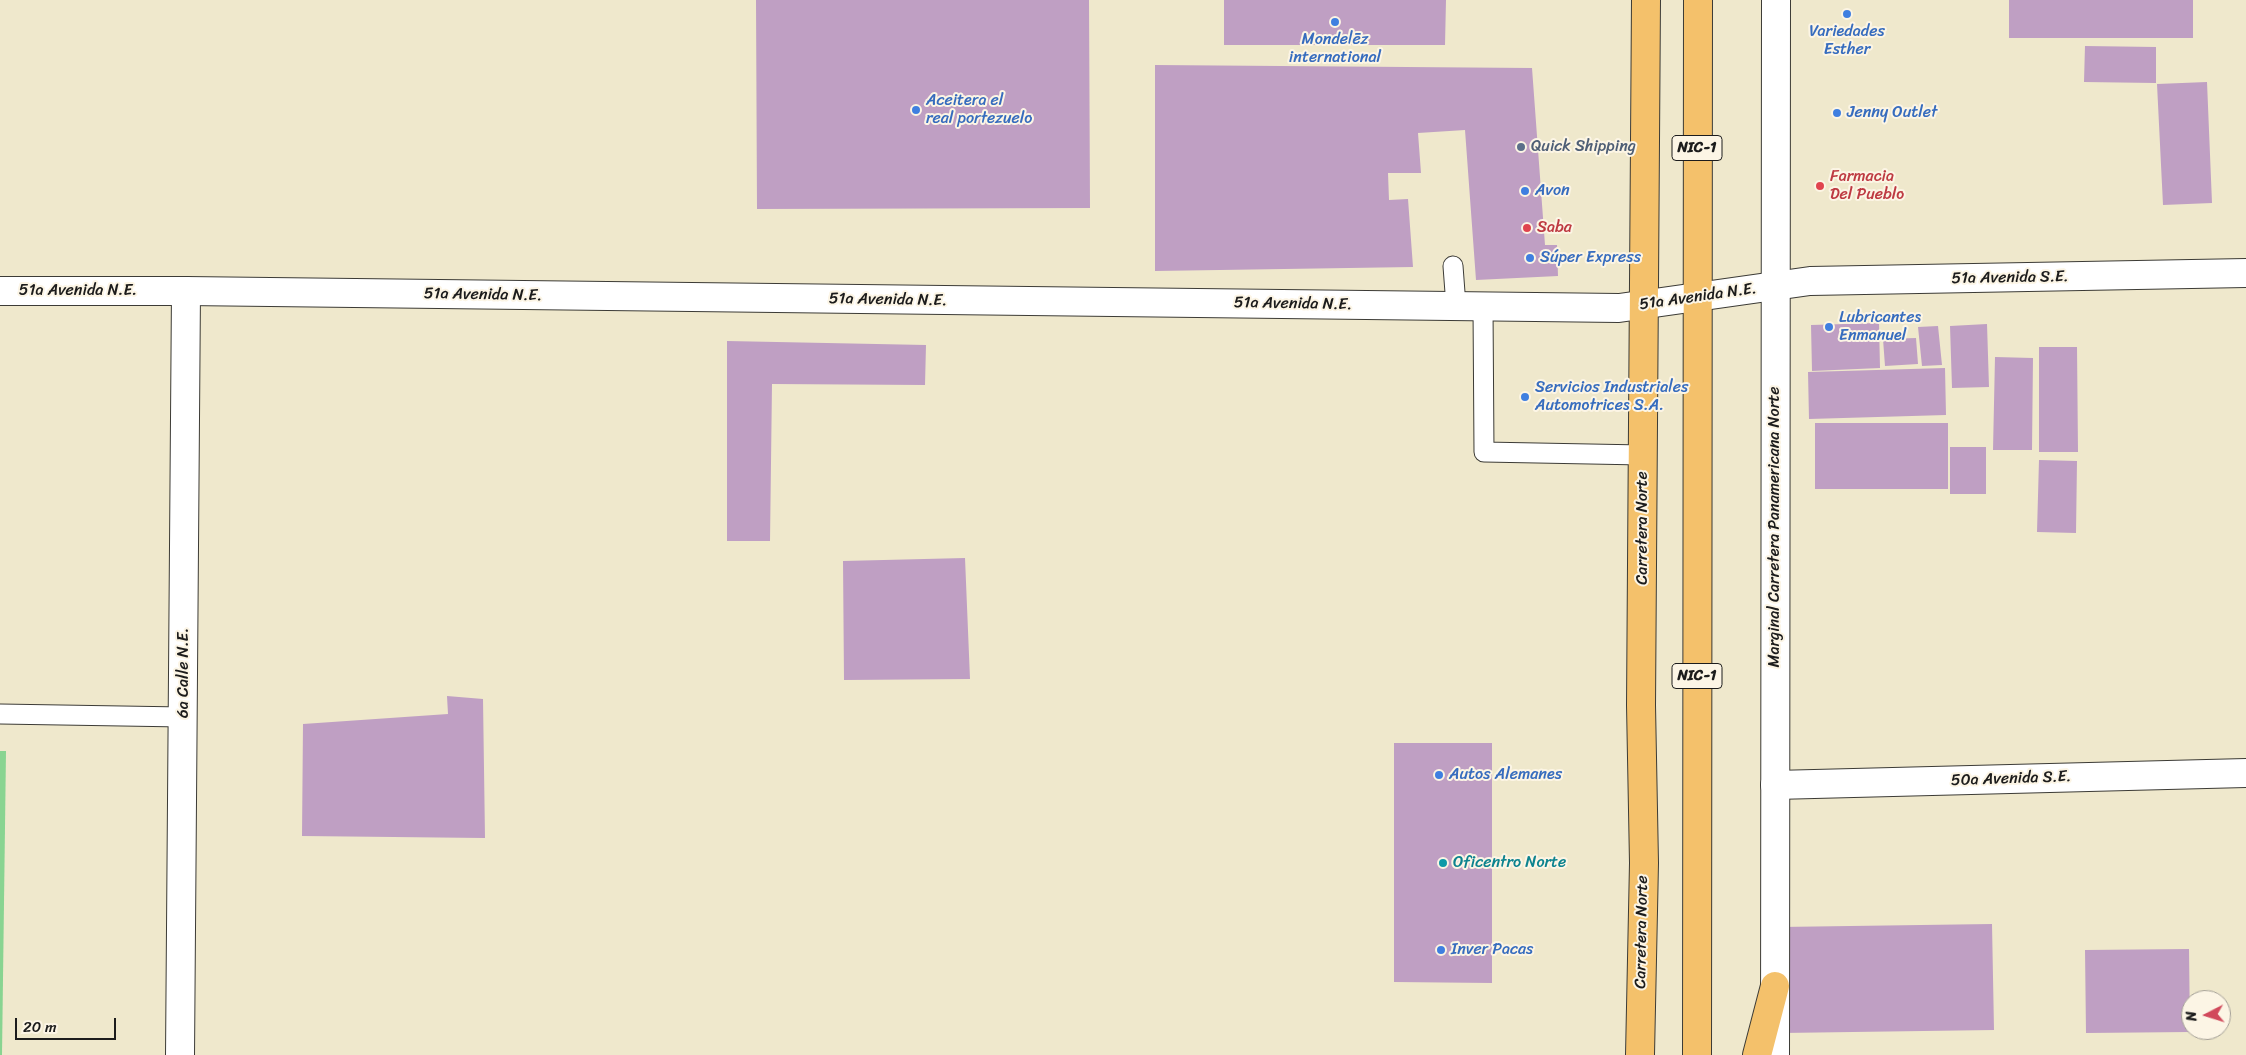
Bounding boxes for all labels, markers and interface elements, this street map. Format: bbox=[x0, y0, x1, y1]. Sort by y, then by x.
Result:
marker: Variedades Esther bbox=[1841, 8, 1853, 20]
marker: Mondelēz international bbox=[1329, 16, 1341, 28]
place label: Variedades Esther bbox=[1809, 22, 1885, 60]
place label: Mondelēz international bbox=[1289, 30, 1381, 68]
place label: Aceitera el real portezuelo bbox=[926, 91, 1032, 129]
place label: Jenny Outlet bbox=[1847, 103, 1937, 123]
marker: Aceitera el real portezuelo bbox=[910, 104, 922, 116]
marker: Jenny Outlet bbox=[1831, 107, 1843, 119]
road number: NIC-1 bbox=[1672, 136, 1722, 160]
place label: Quick Shipping bbox=[1531, 137, 1636, 157]
marker: Quick Shipping bbox=[1515, 141, 1527, 153]
place label: Farmacia Del Pueblo bbox=[1830, 167, 1904, 205]
marker: Farmacia Del Pueblo bbox=[1814, 180, 1826, 192]
place label: Avon bbox=[1535, 181, 1570, 201]
marker: Avon bbox=[1519, 185, 1531, 197]
place label: Saba bbox=[1537, 218, 1572, 238]
marker: Saba bbox=[1521, 222, 1533, 234]
place label: Súper Express bbox=[1540, 248, 1641, 268]
marker: Súper Express bbox=[1524, 252, 1536, 264]
street label: 51a Avenida S.E. bbox=[1951, 267, 2069, 289]
street label: 51a Avenida N.E. bbox=[1638, 279, 1758, 315]
street label: 51a Avenida N.E. bbox=[19, 281, 137, 301]
street label: 51a Avenida N.E. bbox=[424, 284, 542, 306]
street label: 51a Avenida N.E. bbox=[829, 289, 947, 311]
street label: 51a Avenida N.E. bbox=[1234, 293, 1352, 315]
place label: Lubricantes Enmanuel bbox=[1839, 308, 1921, 346]
marker: Lubricantes Enmanuel bbox=[1823, 321, 1835, 333]
place label: Servicios Industriales Automotrices S.A. bbox=[1535, 378, 1688, 416]
street label: Marginal Carretera Panamericana Norte bbox=[1765, 386, 1785, 668]
marker: Servicios Industriales Automotrices S.A. bbox=[1519, 391, 1531, 403]
street label: Carretera Norte bbox=[1633, 471, 1653, 585]
street label: 6a Calle N.E. bbox=[174, 628, 194, 718]
road number: NIC-1 bbox=[1672, 664, 1722, 688]
place label: Autos Alemanes bbox=[1449, 765, 1562, 785]
street label: 50a Avenida S.E. bbox=[1950, 767, 2072, 791]
marker: Autos Alemanes bbox=[1433, 769, 1445, 781]
place label: Oficentro Norte bbox=[1453, 853, 1566, 873]
marker: Oficentro Norte bbox=[1437, 857, 1449, 869]
street label: Carretera Norte bbox=[1631, 875, 1653, 989]
place label: Inver Pacas bbox=[1451, 940, 1533, 960]
marker: Inver Pacas bbox=[1435, 944, 1447, 956]
north arrow bbox=[2181, 990, 2231, 1040]
scale bar bbox=[18, 1008, 119, 1040]
text: N bbox=[2179, 1010, 2204, 1022]
text: 20 m bbox=[23, 1014, 57, 1040]

